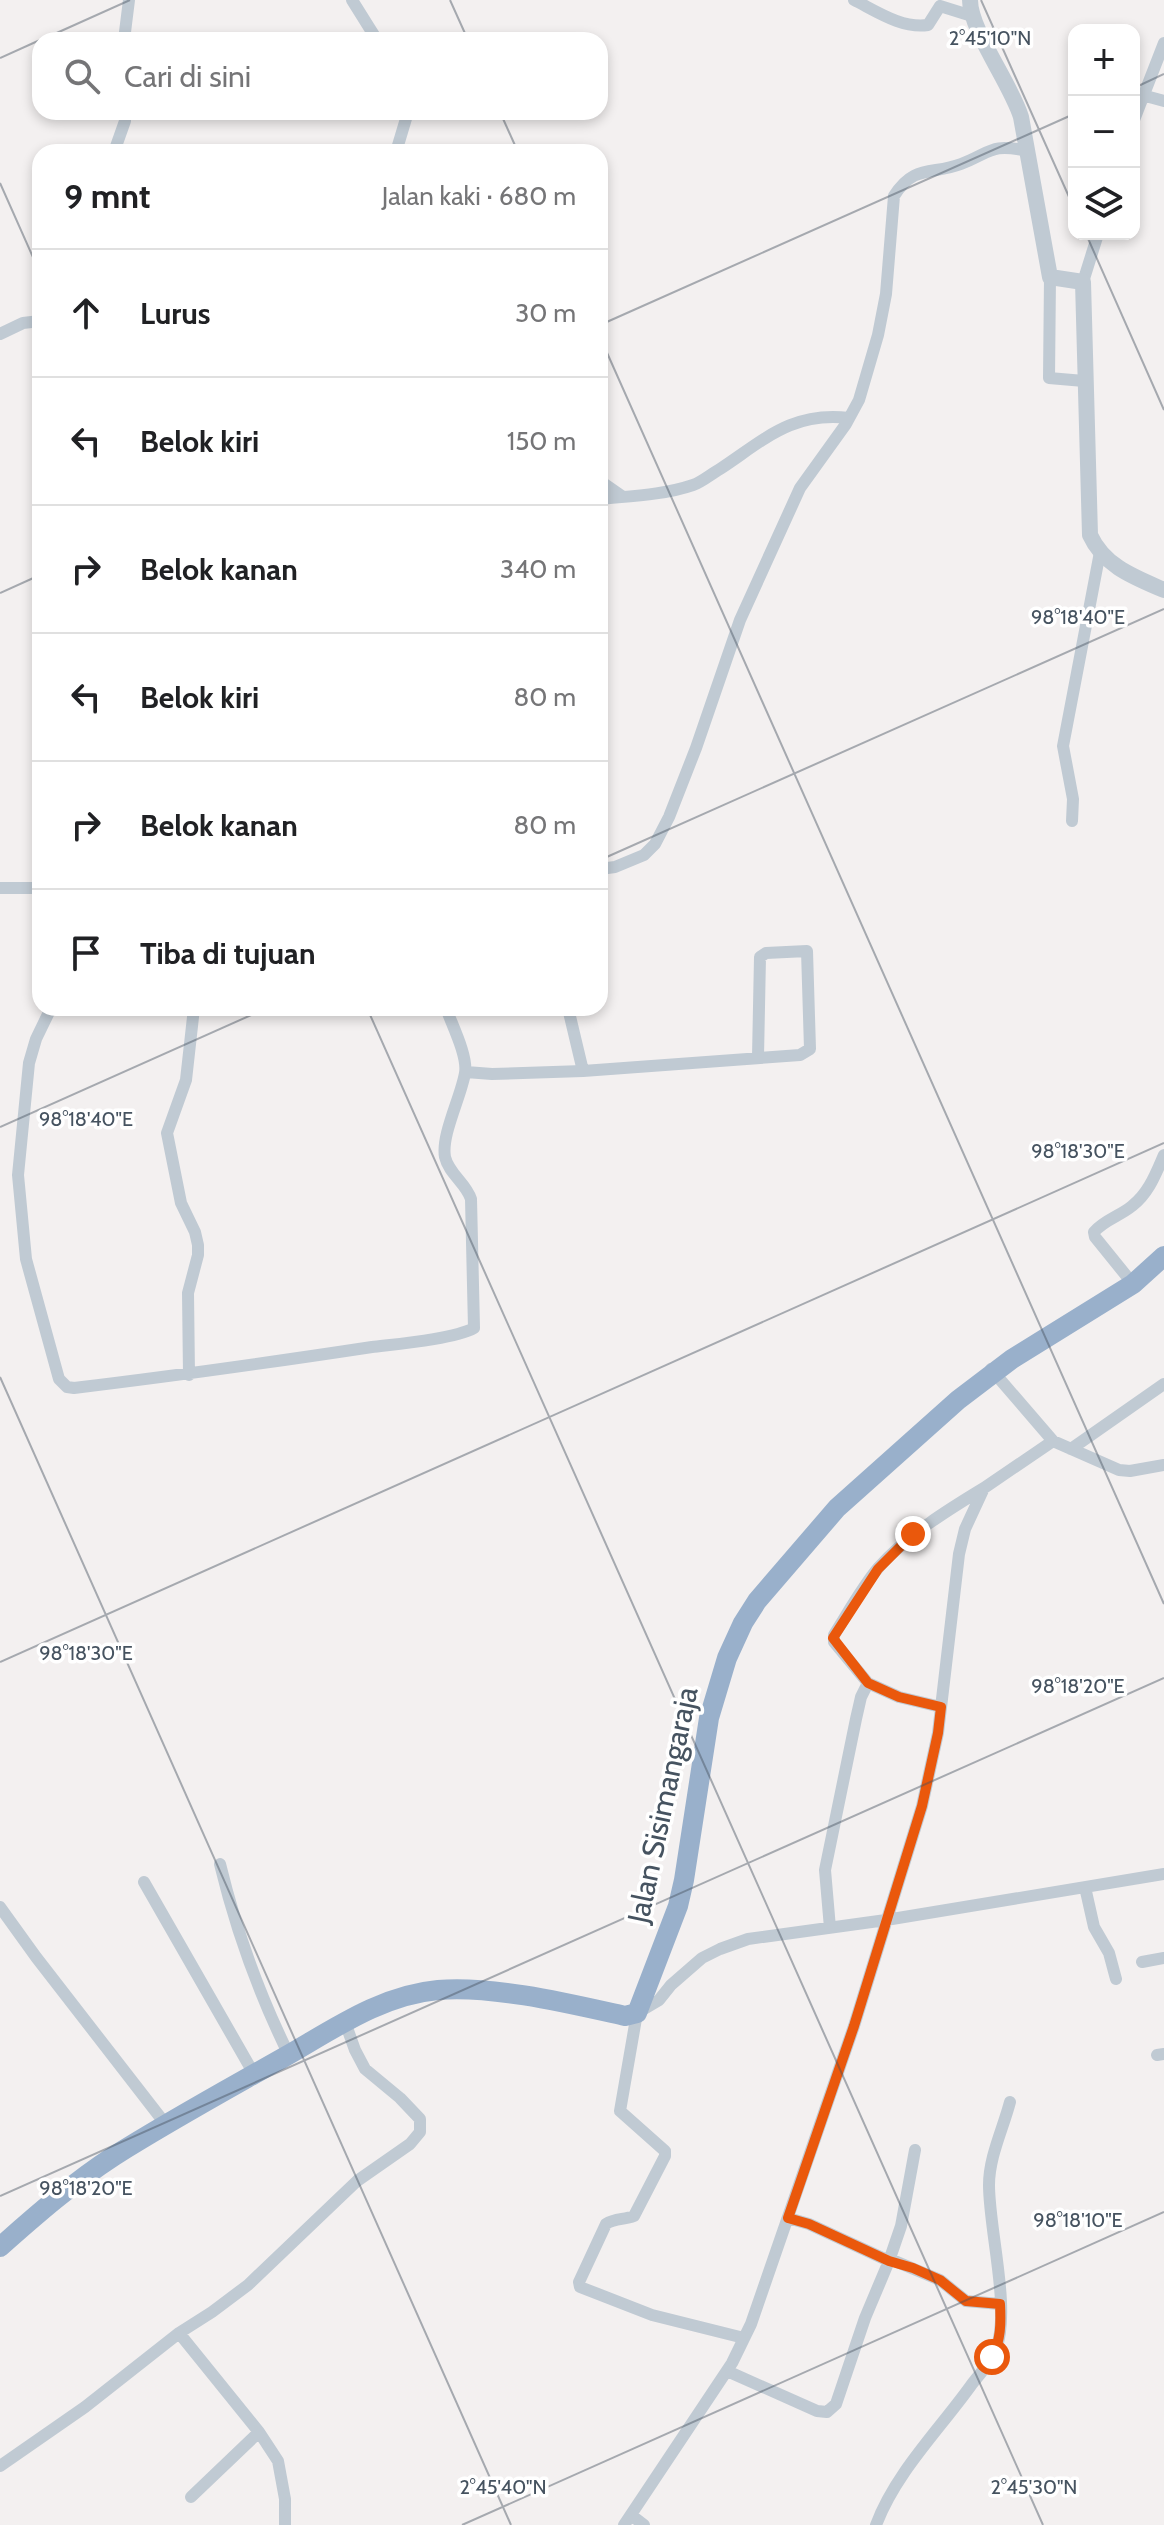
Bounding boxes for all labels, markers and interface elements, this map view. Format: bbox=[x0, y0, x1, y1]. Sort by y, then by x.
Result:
map controls bbox=[1068, 24, 1140, 240]
button: + bbox=[1068, 24, 1140, 96]
text: 2°45'10"N bbox=[949, 26, 1031, 50]
search box bbox=[32, 32, 608, 120]
icon: search bbox=[60, 54, 104, 98]
text: Cari di sini bbox=[124, 58, 251, 95]
button: − bbox=[1068, 96, 1140, 168]
button: layers bbox=[1068, 168, 1140, 240]
text: 9 mnt bbox=[64, 175, 151, 217]
text: Jalan kaki · 680 m bbox=[382, 180, 576, 212]
icon: ahead bbox=[64, 291, 108, 335]
text: Lurus bbox=[140, 295, 211, 332]
text: 30 m bbox=[515, 297, 576, 329]
icon: left bbox=[64, 419, 108, 463]
text: Belok kiri bbox=[140, 423, 259, 460]
text: 150 m bbox=[507, 425, 576, 457]
icon: right bbox=[64, 547, 108, 591]
text: Belok kanan bbox=[140, 551, 298, 588]
text: 340 m bbox=[500, 553, 576, 585]
text: 98°18'40"E bbox=[1031, 605, 1125, 629]
icon: left bbox=[64, 675, 108, 719]
text: Belok kiri bbox=[140, 679, 259, 716]
text: 80 m bbox=[513, 681, 576, 713]
icon: right bbox=[64, 803, 108, 847]
text: Belok kanan bbox=[140, 807, 298, 844]
text: 80 m bbox=[513, 809, 576, 841]
icon: arrive bbox=[64, 931, 108, 975]
text: Tiba di tujuan bbox=[140, 935, 316, 972]
text: 98°18'40"E bbox=[39, 1107, 133, 1131]
text: 98°18'30"E bbox=[1031, 1139, 1125, 1163]
route end bbox=[895, 1516, 931, 1552]
text: 98°18'30"E bbox=[39, 1641, 133, 1665]
text: 98°18'20"E bbox=[1031, 1674, 1125, 1698]
street label: Jalan Sisimangaraja bbox=[619, 1683, 706, 1927]
text: 98°18'20"E bbox=[39, 2176, 133, 2200]
text: 98°18'10"E bbox=[1033, 2208, 1123, 2232]
route start bbox=[974, 2339, 1010, 2375]
text: 2°45'40"N bbox=[459, 2475, 547, 2499]
text: 2°45'30"N bbox=[991, 2475, 1077, 2499]

